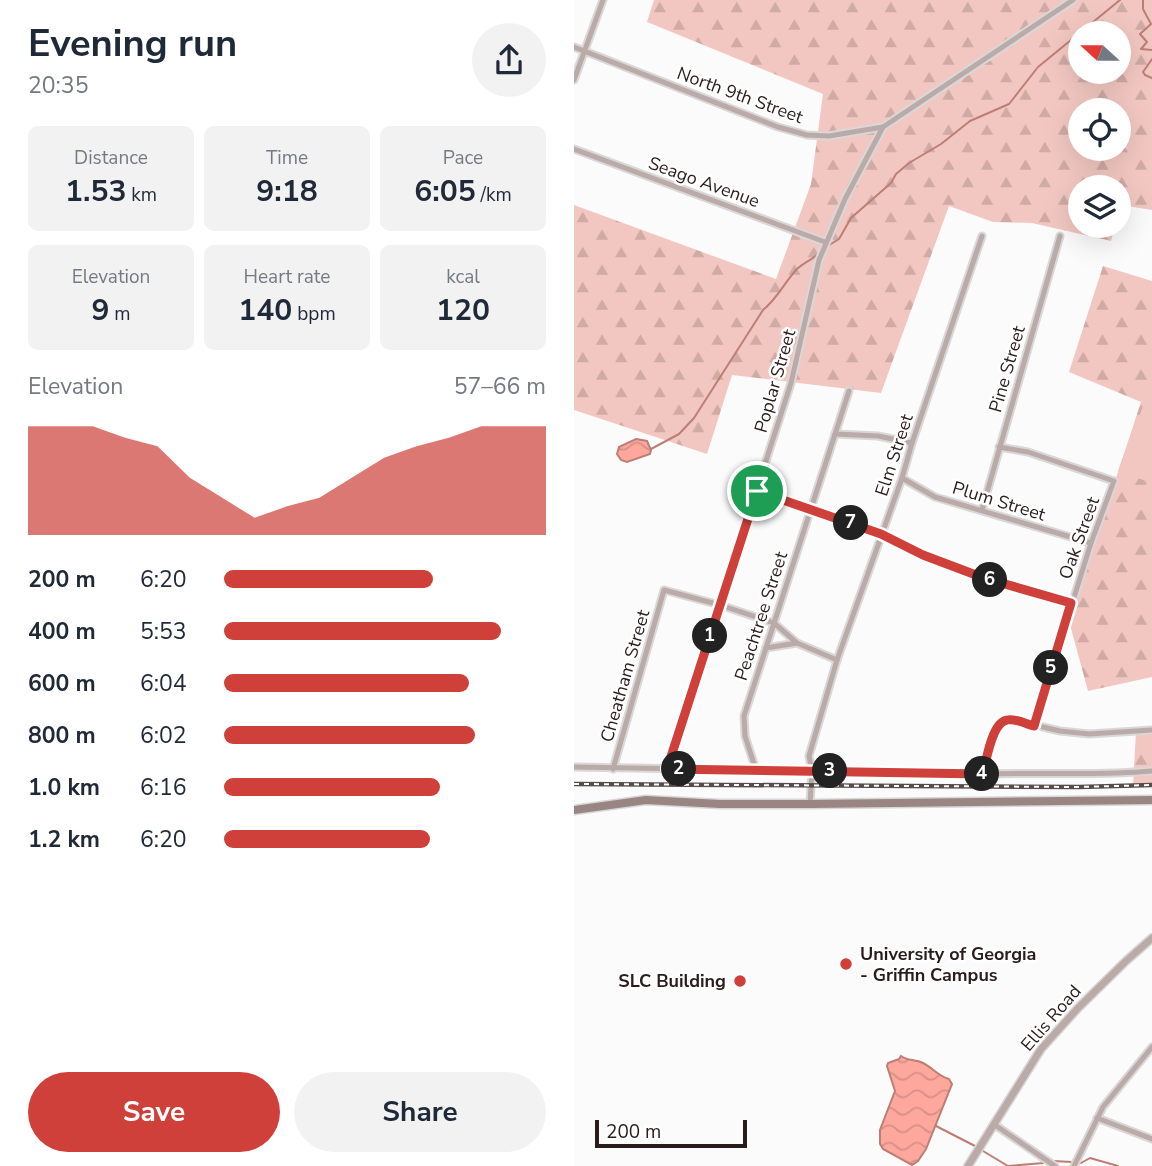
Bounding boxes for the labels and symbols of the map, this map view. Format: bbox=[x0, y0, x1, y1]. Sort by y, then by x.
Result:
north arrow bbox=[1068, 21, 1130, 84]
street label: North 9th Street bbox=[674, 61, 807, 129]
street label: Seago Avenue bbox=[645, 151, 763, 213]
street label: Pine Street bbox=[983, 322, 1031, 415]
street label: Poplar Street bbox=[749, 326, 801, 436]
street label: Elm Street bbox=[869, 410, 919, 499]
pin bbox=[727, 461, 787, 521]
street label: Plum Street bbox=[950, 475, 1049, 527]
street label: Oak Street bbox=[1053, 493, 1105, 583]
pin: 7 bbox=[834, 505, 868, 540]
street label: Peachtree Street bbox=[729, 548, 793, 684]
pin: 6 bbox=[972, 562, 1008, 598]
street label: Cheatham Street bbox=[595, 606, 656, 745]
pin: 1 bbox=[692, 618, 728, 654]
pin: 5 bbox=[1034, 650, 1068, 686]
pin: 2 bbox=[662, 752, 696, 786]
pin: 3 bbox=[812, 754, 848, 788]
pin: 4 bbox=[964, 756, 1000, 792]
place label: University of Georgia - Griffin Campus bbox=[860, 942, 1036, 987]
marker: University of Georgia - Griffin Campus bbox=[838, 956, 854, 972]
place label: SLC Building bbox=[618, 969, 726, 993]
marker: SLC Building bbox=[732, 973, 748, 989]
street label: Ellis Road bbox=[1016, 980, 1086, 1056]
scale bar bbox=[595, 1117, 747, 1149]

